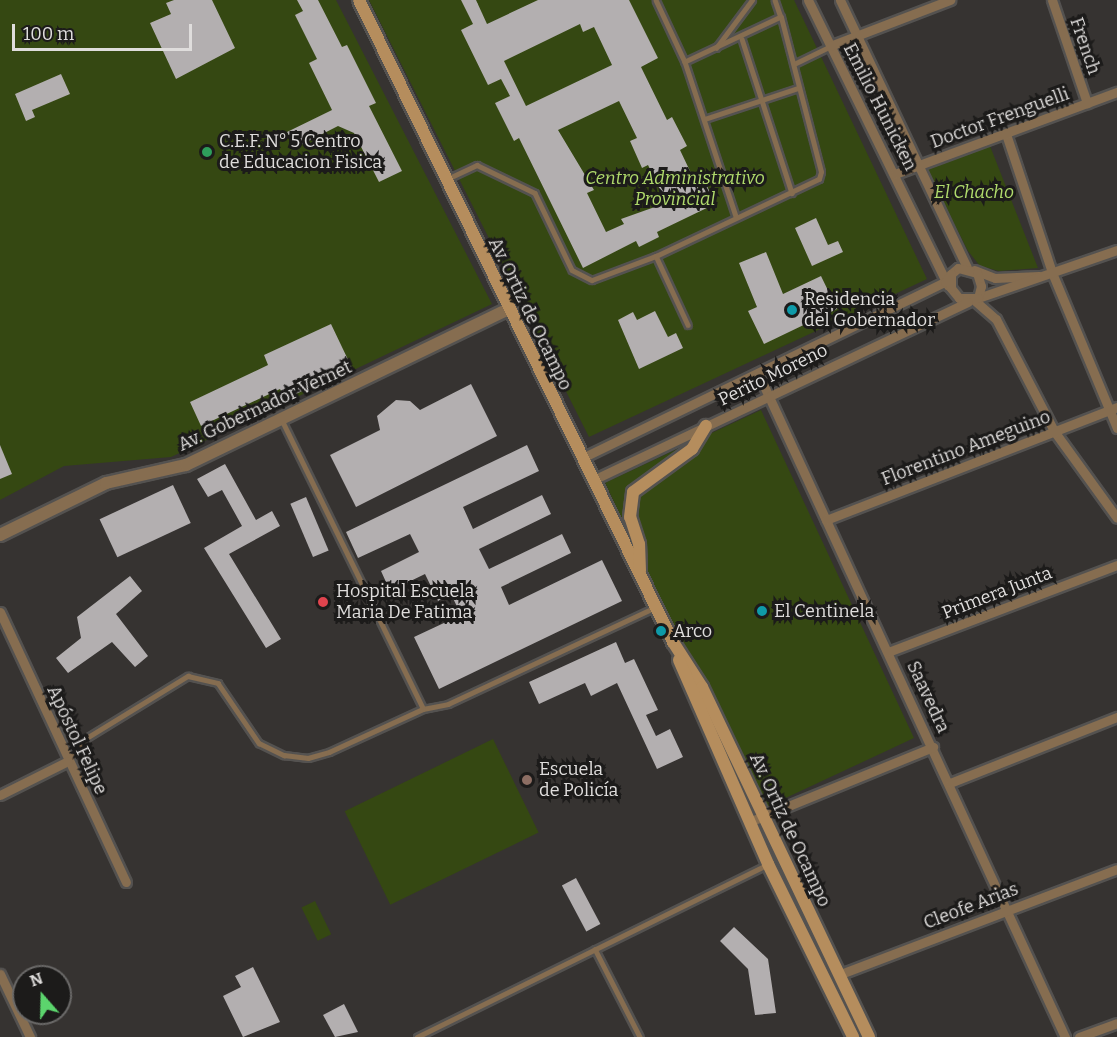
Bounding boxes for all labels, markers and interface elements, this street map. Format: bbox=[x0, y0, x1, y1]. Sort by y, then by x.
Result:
scale bar bbox=[15, 12, 195, 50]
street label: French bbox=[1065, 15, 1105, 77]
text: 100 m bbox=[23, 23, 74, 45]
street label: Emilio Hunicken bbox=[839, 40, 921, 174]
street label: Doctor Frenguelli bbox=[928, 83, 1072, 153]
place label: C.E.F. N° 5 Centro de Educacion Fisica bbox=[219, 131, 382, 174]
marker: C.E.F. N° 5 Centro de Educacion Fisica bbox=[200, 145, 214, 159]
park label: Centro Administrativo Provincial bbox=[585, 168, 765, 210]
park label: El Chacho bbox=[934, 181, 1014, 203]
street label: Av. Ortiz de Ocampo bbox=[484, 234, 576, 394]
place label: Residencia del Gobernador bbox=[804, 289, 935, 332]
marker: Residencia del Gobernador bbox=[785, 303, 799, 317]
street label: Perito Moreno bbox=[715, 339, 831, 411]
street label: Av. Gobernador Vernet bbox=[175, 356, 355, 456]
street label: Florentino Ameguino bbox=[878, 406, 1054, 490]
street label: Primera Junta bbox=[939, 562, 1055, 624]
place label: Hospital Escuela Maria De Fatima bbox=[336, 581, 474, 624]
marker: Hospital Escuela Maria De Fatima bbox=[314, 593, 332, 611]
place label: El Centinela bbox=[774, 600, 874, 622]
marker: El Centinela bbox=[755, 604, 769, 618]
place label: Arco bbox=[673, 620, 712, 642]
marker: Arco bbox=[654, 624, 668, 638]
street label: Saavedra bbox=[902, 658, 954, 736]
street label: Apóstol Felipe bbox=[42, 682, 112, 798]
street label: Av. Ortiz de Ocampo bbox=[745, 750, 835, 910]
place label: Escuela de Policía bbox=[539, 759, 618, 802]
marker: Escuela de Policía bbox=[520, 773, 534, 787]
street label: Cleofe Arias bbox=[921, 878, 1021, 934]
north arrow bbox=[12, 965, 72, 1025]
text: N bbox=[27, 968, 45, 991]

